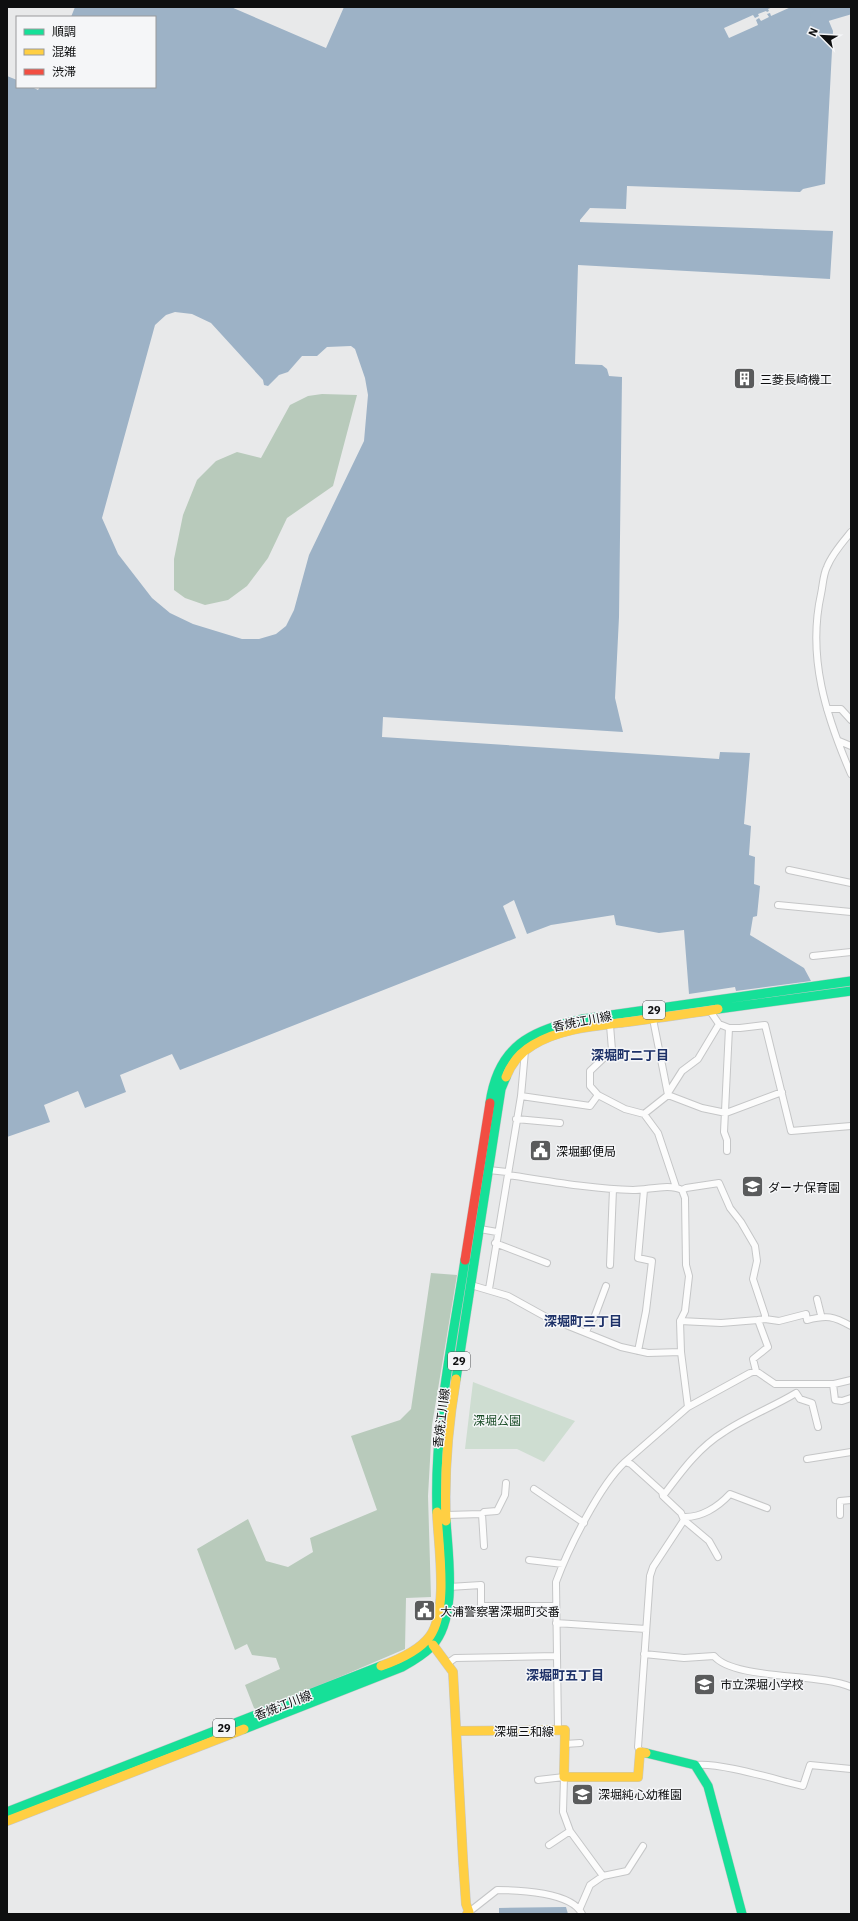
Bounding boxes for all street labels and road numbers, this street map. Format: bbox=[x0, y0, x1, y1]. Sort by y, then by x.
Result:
road number: 29 bbox=[643, 1001, 665, 1019]
street label: 香焼江川線 bbox=[551, 1008, 613, 1034]
road number: 29 bbox=[448, 1352, 470, 1370]
street label: 香焼江川線 bbox=[430, 1387, 452, 1449]
street label: 香焼江川線 bbox=[252, 1687, 314, 1723]
road number: 29 bbox=[213, 1719, 235, 1737]
street label: 深堀三和線 bbox=[494, 1724, 554, 1739]

